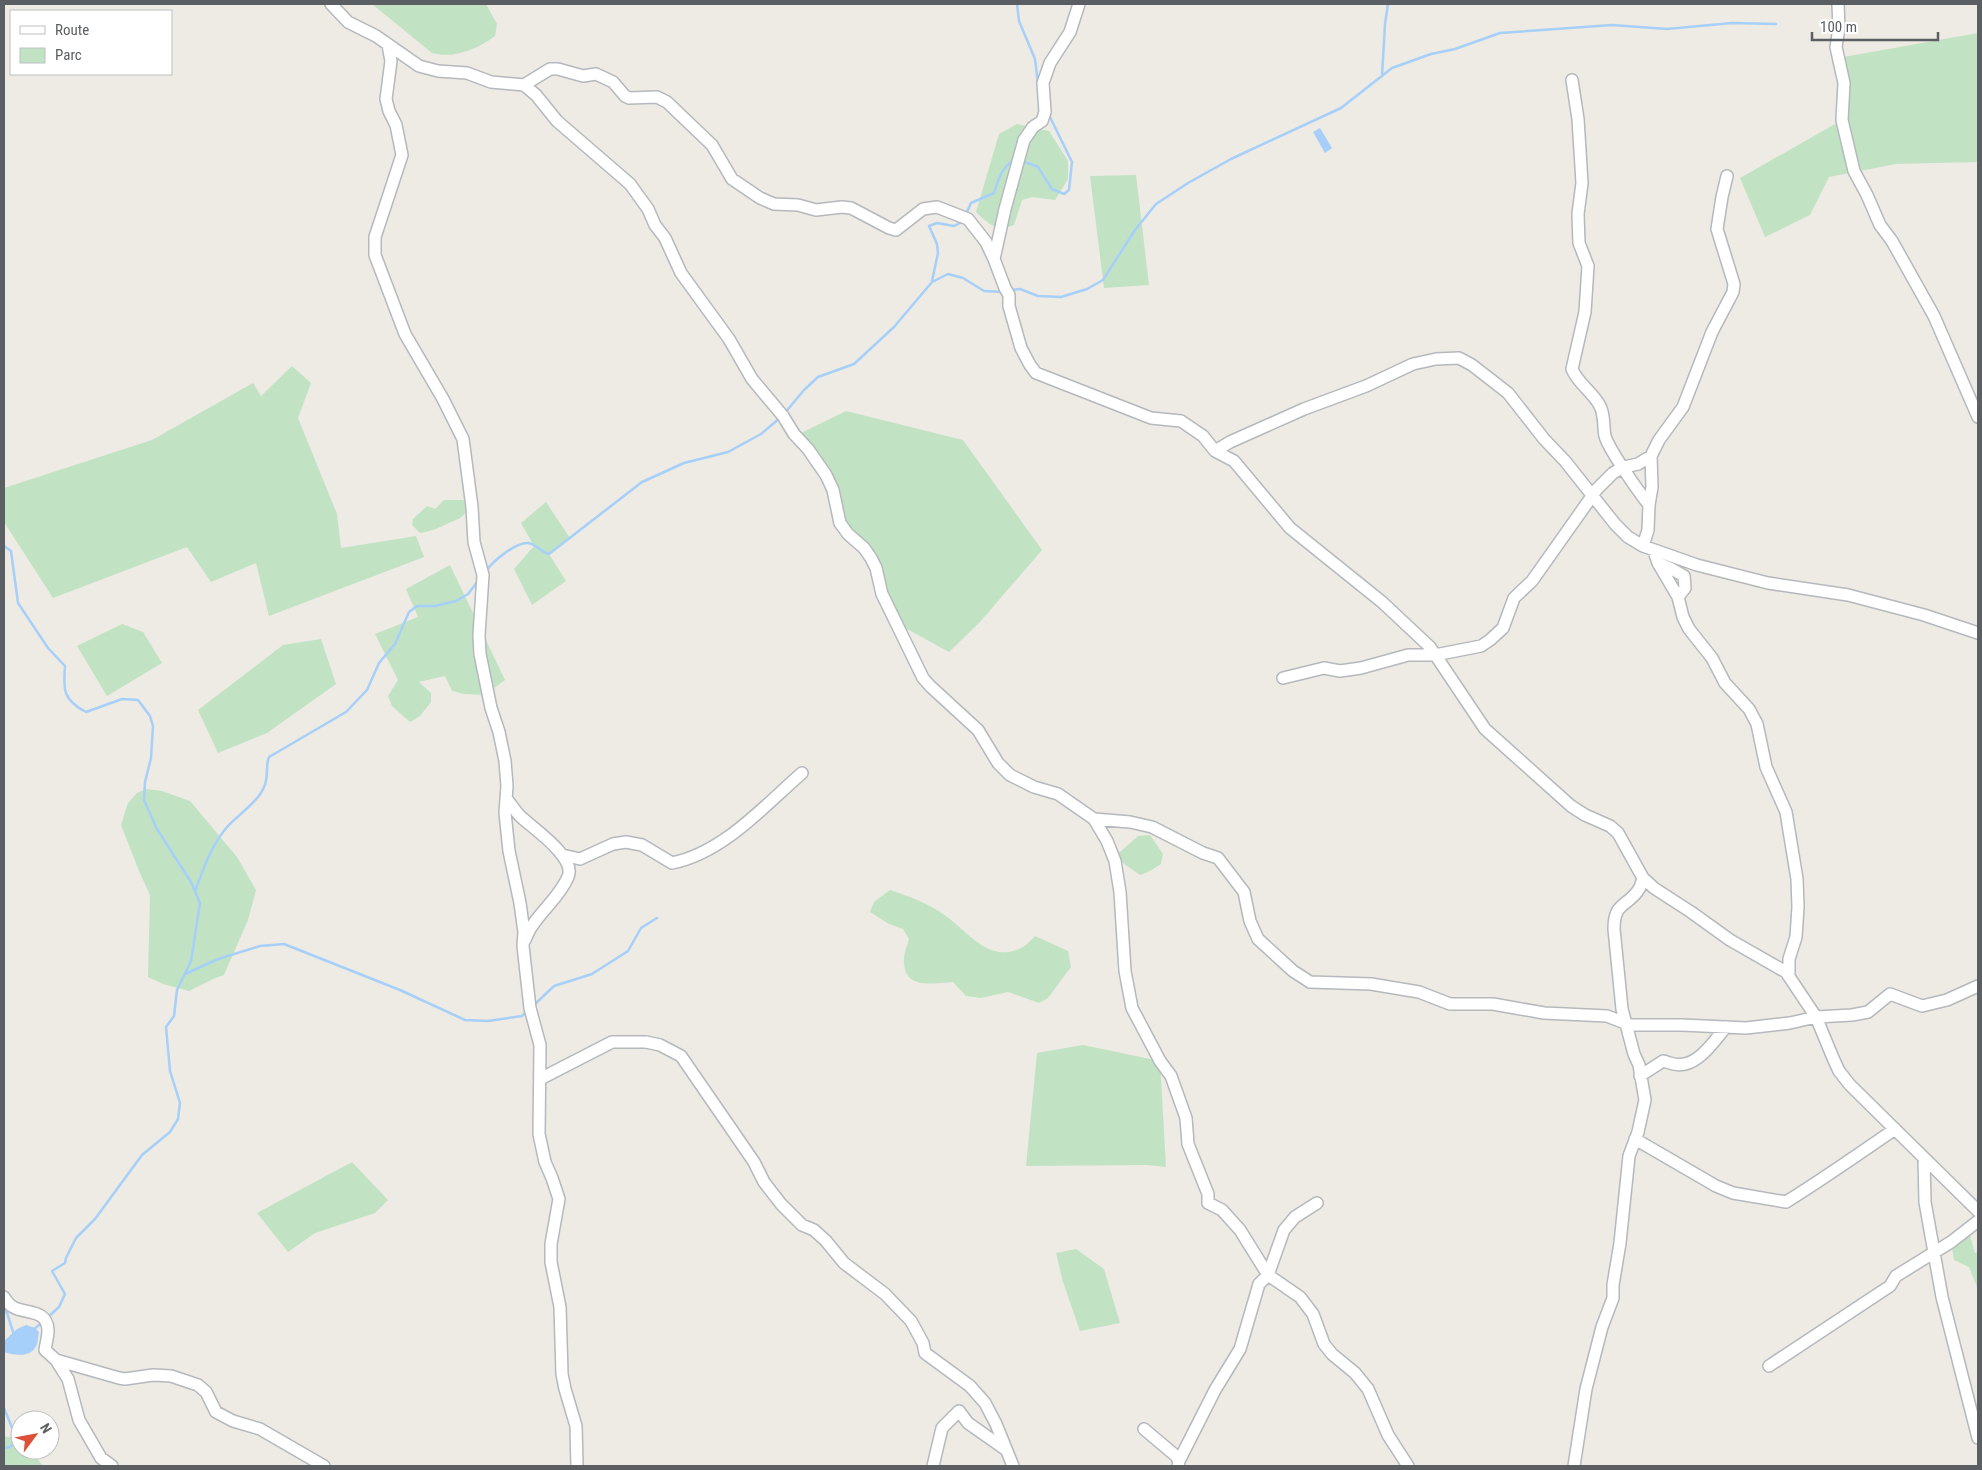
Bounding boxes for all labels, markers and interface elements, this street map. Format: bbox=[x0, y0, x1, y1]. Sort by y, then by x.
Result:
legend bbox=[10, 10, 172, 75]
scale bar bbox=[1812, 10, 1938, 42]
text: 100 m bbox=[1820, 18, 1857, 36]
text: Route bbox=[55, 21, 89, 39]
text: Parc bbox=[55, 46, 82, 64]
north arrow bbox=[10, 1410, 60, 1460]
text: N bbox=[37, 1420, 55, 1436]

